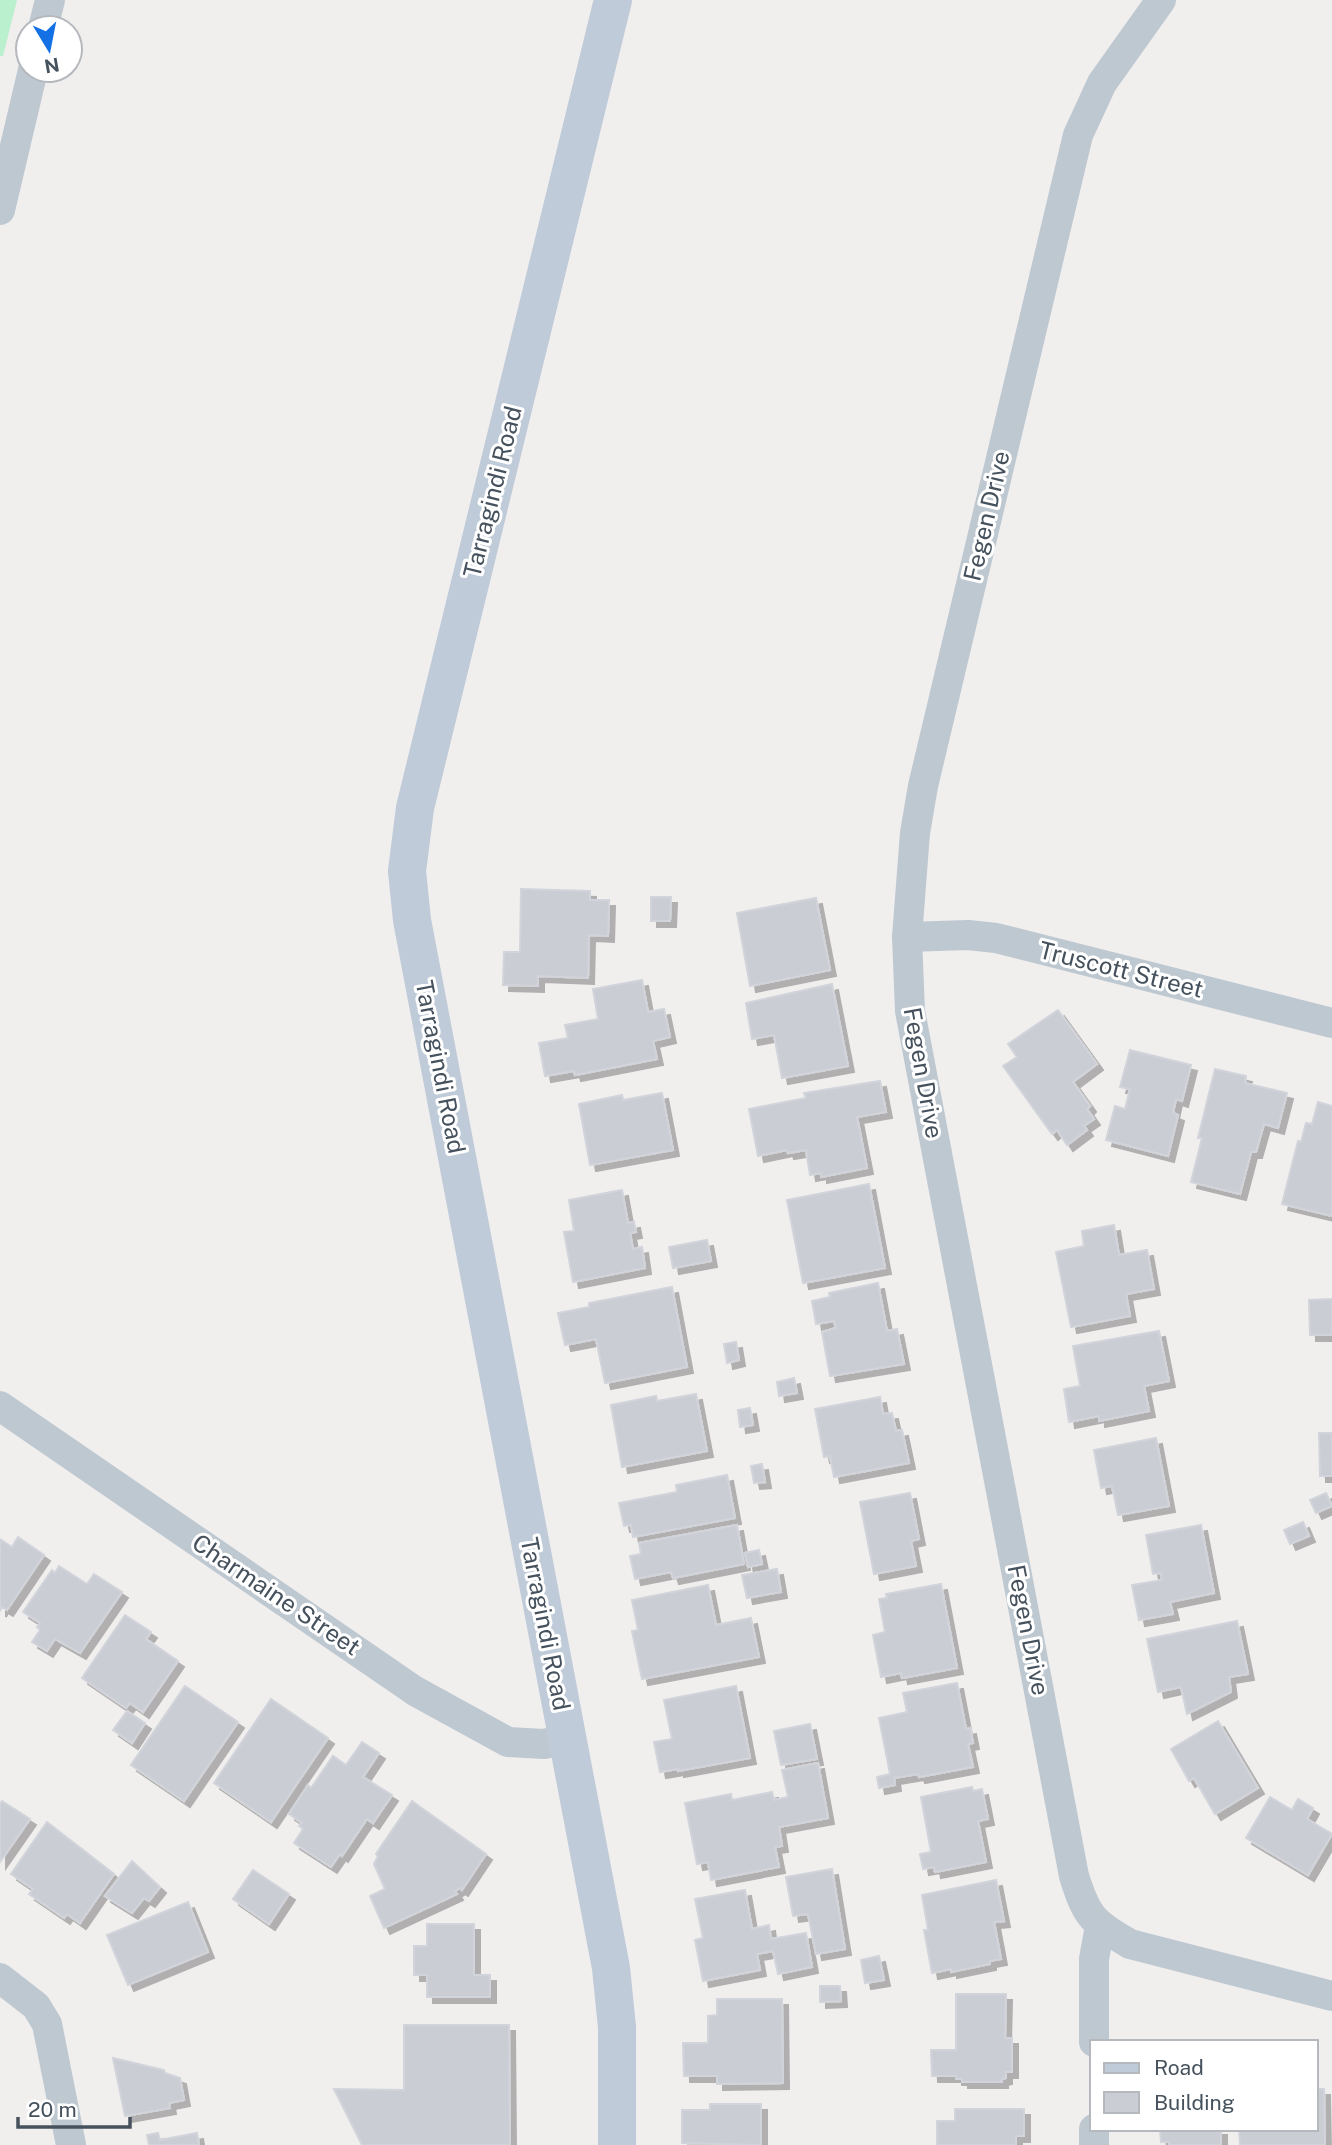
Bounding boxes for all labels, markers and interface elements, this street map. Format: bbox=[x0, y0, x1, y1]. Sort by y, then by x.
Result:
north arrow bbox=[14, 14, 84, 84]
text: N bbox=[43, 54, 61, 78]
street label: Tarragindi Road bbox=[457, 403, 527, 580]
street label: Fegen Drive bbox=[957, 448, 1015, 584]
street label: Truscott Street bbox=[1036, 935, 1206, 1003]
street label: Tarragindi Road bbox=[410, 978, 471, 1156]
street label: Fegen Drive bbox=[899, 1005, 949, 1141]
street label: Charmaine Street bbox=[187, 1528, 366, 1661]
street label: Tarragindi Road bbox=[515, 1535, 576, 1713]
street label: Fegen Drive bbox=[1003, 1562, 1055, 1698]
legend bbox=[1090, 2040, 1318, 2131]
text: Road bbox=[1154, 2055, 1204, 2080]
scale bar bbox=[18, 2086, 130, 2130]
text: Building bbox=[1154, 2090, 1235, 2115]
text: 20 m bbox=[28, 2097, 77, 2122]

